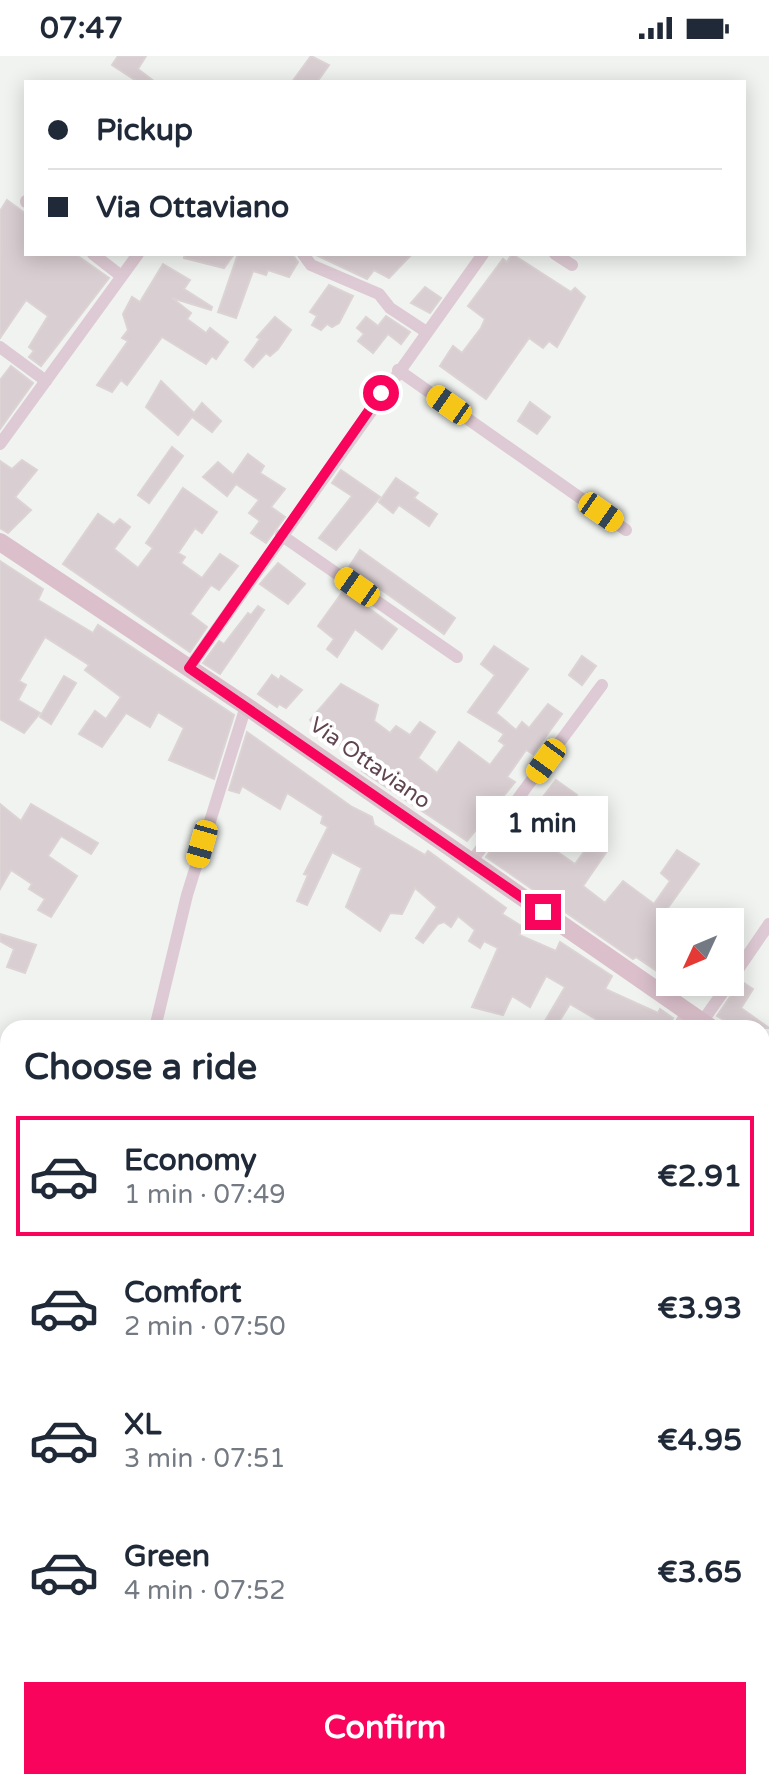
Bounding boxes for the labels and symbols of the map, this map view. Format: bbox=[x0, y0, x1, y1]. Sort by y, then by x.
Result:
route start bbox=[363, 375, 399, 411]
car bbox=[422, 381, 476, 429]
car bbox=[574, 488, 628, 536]
car bbox=[330, 563, 384, 611]
street label: Via Ottaviano bbox=[304, 712, 436, 814]
car bbox=[522, 735, 570, 787]
callout: 1 min bbox=[477, 796, 609, 852]
car bbox=[184, 818, 220, 870]
route end bbox=[525, 894, 561, 930]
north arrow bbox=[656, 908, 744, 996]

